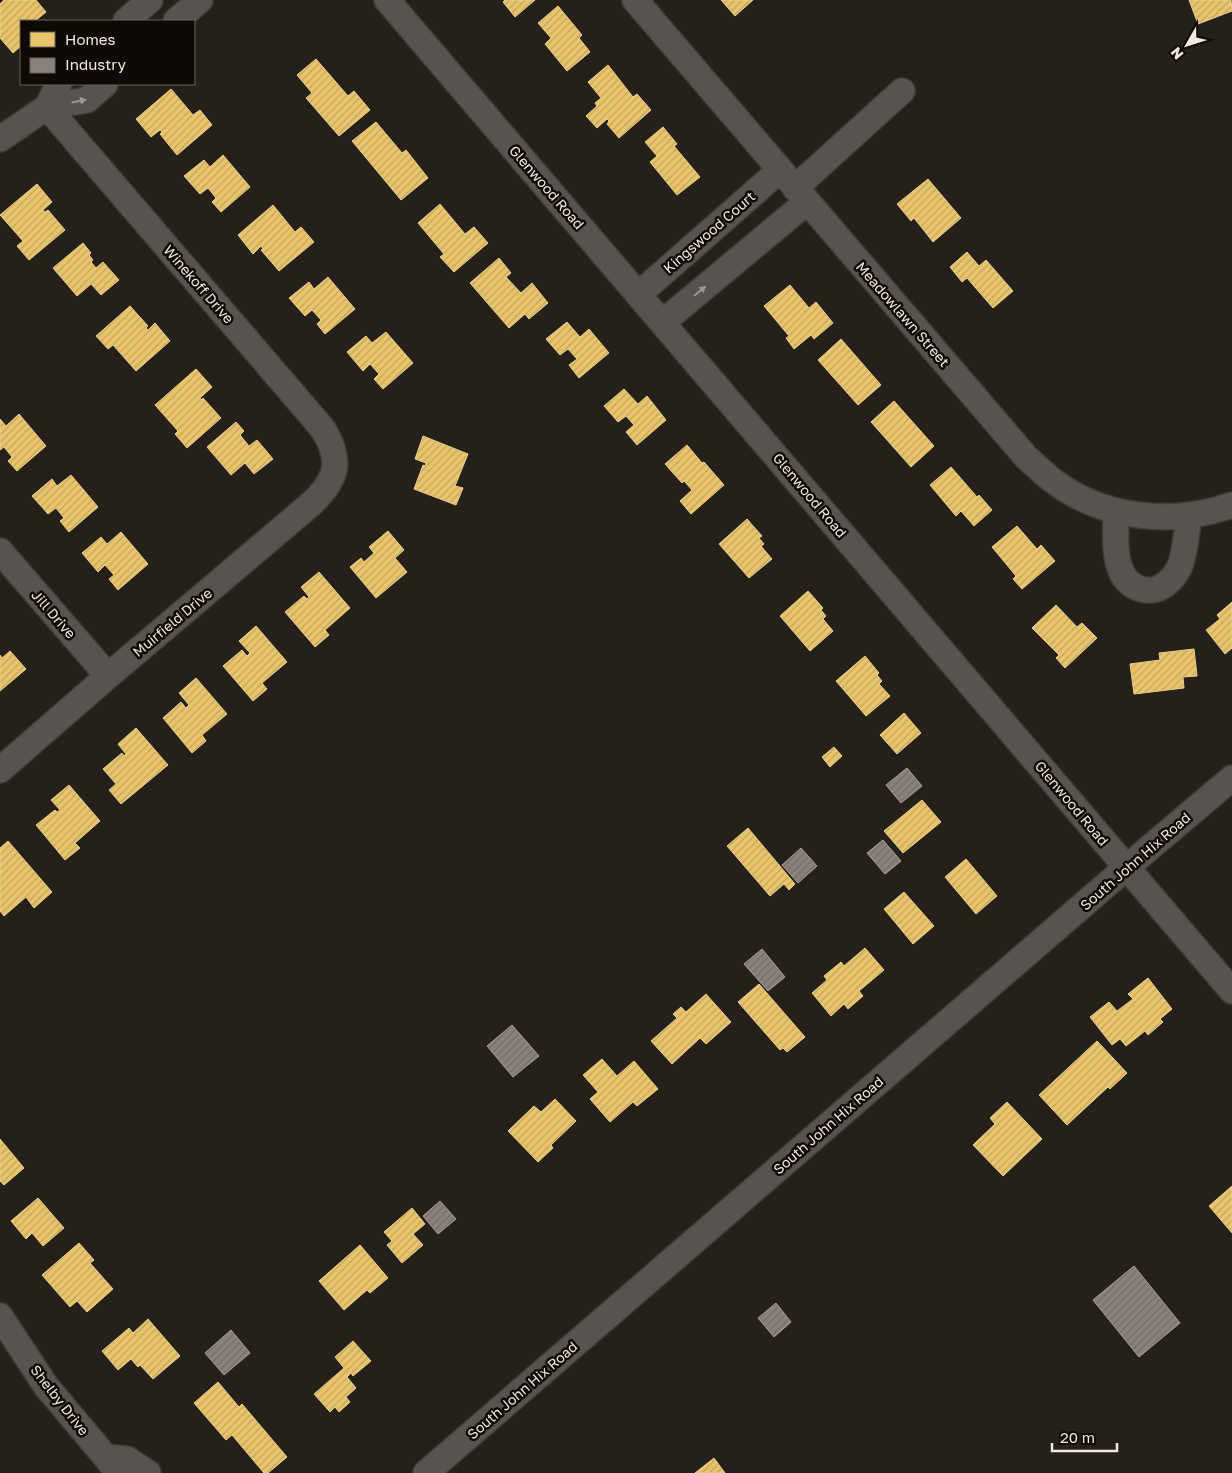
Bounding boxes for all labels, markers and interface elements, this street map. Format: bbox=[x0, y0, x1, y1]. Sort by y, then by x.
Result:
legend bbox=[20, 20, 195, 85]
north arrow bbox=[1162, 20, 1212, 70]
text: Homes bbox=[65, 30, 115, 48]
text: N bbox=[1167, 44, 1186, 63]
text: Industry bbox=[65, 55, 126, 73]
one-way arrow bbox=[71, 97, 87, 105]
street label: Glenwood Road bbox=[506, 142, 588, 232]
street label: Kingswood Court bbox=[660, 188, 758, 276]
street label: Winekoff Drive bbox=[160, 241, 238, 327]
street label: Meadowlawn Street bbox=[853, 258, 953, 370]
one-way arrow bbox=[694, 285, 707, 296]
street label: Glenwood Road bbox=[770, 449, 850, 541]
street label: Muirfield Drive bbox=[129, 584, 215, 660]
street label: Jill Drive bbox=[28, 586, 80, 642]
street label: Glenwood Road bbox=[1032, 757, 1112, 849]
street label: South John Hix Road bbox=[1076, 809, 1194, 913]
street label: South John Hix Road bbox=[769, 1073, 887, 1177]
street label: South John Hix Road bbox=[463, 1338, 581, 1442]
street label: Shelby Drive bbox=[27, 1361, 93, 1439]
scale bar bbox=[1052, 1420, 1117, 1452]
text: 20 m bbox=[1060, 1428, 1095, 1446]

